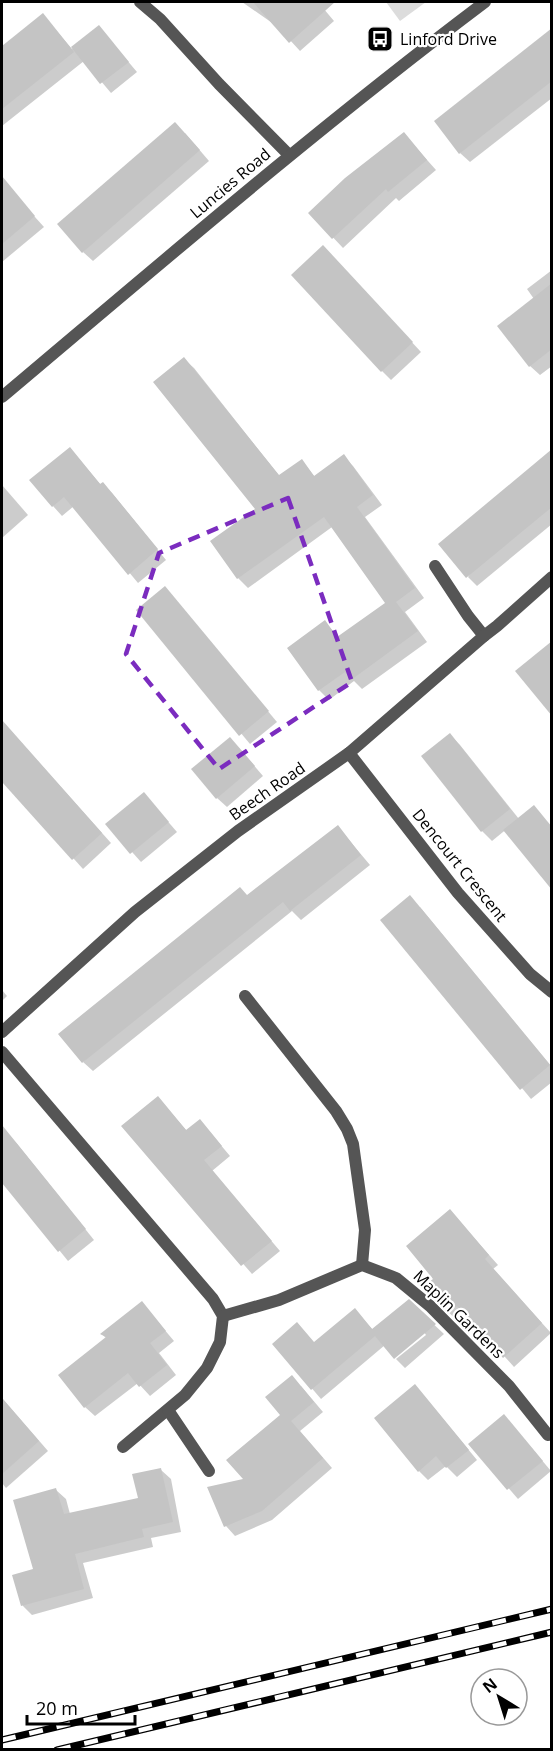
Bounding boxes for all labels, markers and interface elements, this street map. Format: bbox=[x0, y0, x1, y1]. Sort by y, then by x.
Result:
bus stop icon: Linford Drive bbox=[365, 24, 395, 54]
place label: Linford Drive bbox=[400, 28, 497, 50]
street label: Luncies Road bbox=[185, 143, 275, 223]
street label: Beech Road bbox=[225, 757, 309, 825]
street label: Dencourt Crescent bbox=[408, 804, 513, 926]
street label: Maplin Gardens bbox=[409, 1265, 509, 1363]
north arrow bbox=[469, 1667, 529, 1727]
text: N bbox=[478, 1673, 502, 1698]
scale bar bbox=[27, 1688, 135, 1726]
text: 20 m bbox=[36, 1696, 78, 1720]

